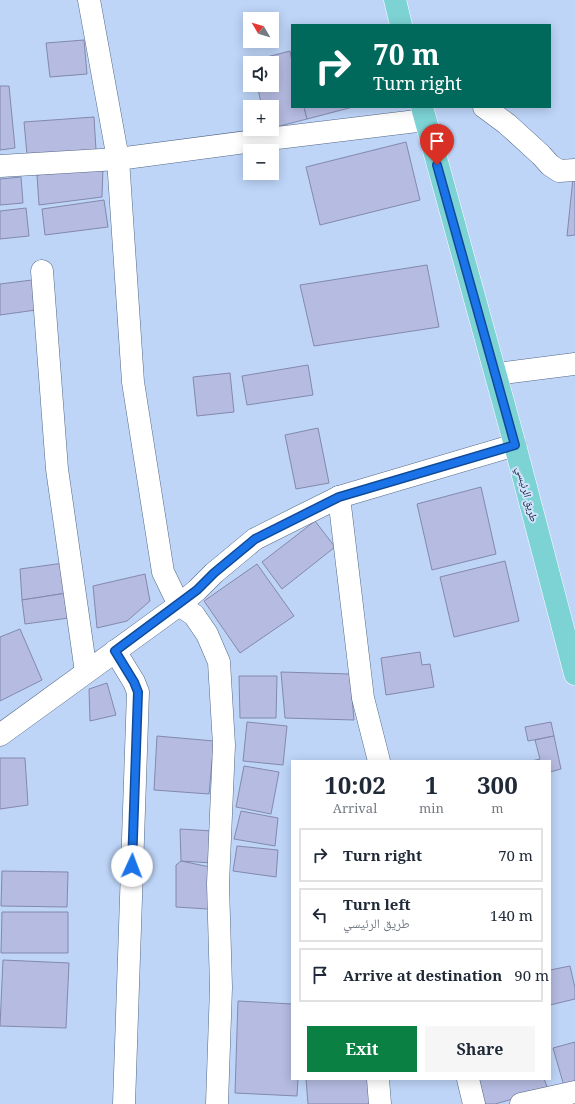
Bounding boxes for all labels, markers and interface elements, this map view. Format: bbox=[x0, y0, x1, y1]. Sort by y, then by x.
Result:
north arrow bbox=[243, 12, 279, 48]
map controls bbox=[243, 12, 279, 180]
text: 70 m bbox=[373, 35, 440, 73]
icon: right bbox=[307, 40, 359, 92]
button: sound bbox=[243, 56, 279, 92]
text: Turn right bbox=[373, 71, 462, 95]
button: + bbox=[243, 100, 279, 136]
pin bbox=[420, 124, 454, 165]
icon: arrive bbox=[426, 130, 448, 152]
button: − bbox=[243, 144, 279, 180]
street label: طريق الرئيسي bbox=[512, 465, 543, 524]
text: 10:02 bbox=[324, 768, 386, 801]
text: 1 bbox=[425, 768, 438, 801]
text: 300 bbox=[477, 768, 518, 801]
text: Arrival bbox=[333, 799, 377, 817]
text: min bbox=[419, 799, 444, 817]
text: m bbox=[491, 799, 504, 817]
icon: right bbox=[309, 844, 331, 866]
position arrow bbox=[111, 845, 153, 887]
text: Turn right bbox=[343, 845, 422, 865]
text: 70 m bbox=[498, 845, 533, 865]
text: Turn left bbox=[343, 894, 411, 914]
icon: left bbox=[309, 904, 331, 926]
text: 140 m bbox=[490, 905, 533, 925]
text: طريق الرئيسي bbox=[343, 914, 410, 932]
icon: arrive bbox=[309, 964, 331, 986]
text: Arrive at destination bbox=[343, 965, 502, 985]
text: 90 m bbox=[514, 965, 549, 985]
button: Exit bbox=[307, 1026, 417, 1072]
button: Share bbox=[425, 1026, 535, 1072]

